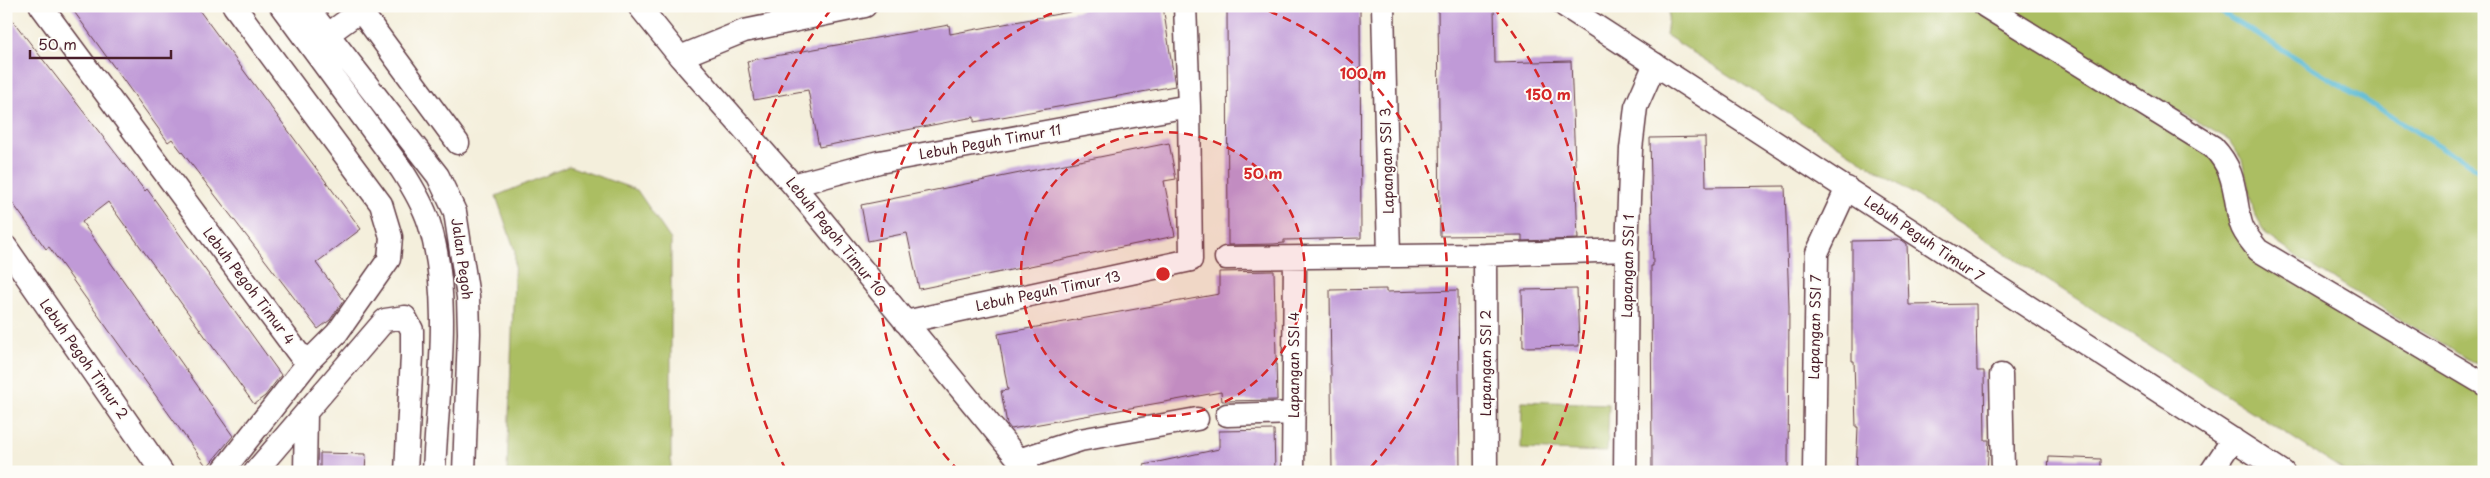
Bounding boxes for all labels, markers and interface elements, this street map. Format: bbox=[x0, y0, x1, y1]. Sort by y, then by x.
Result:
scale bar bbox=[30, 28, 171, 60]
text: 50 m bbox=[38, 32, 77, 55]
text: 100 m bbox=[1340, 61, 1386, 84]
text: 150 m bbox=[1525, 82, 1571, 105]
street label: Lapangan SSI 3 bbox=[1374, 107, 1399, 215]
street label: Lebuh Peguh Timur 11 bbox=[917, 119, 1063, 164]
text: 50 m bbox=[1244, 161, 1282, 184]
street label: Lebuh Pegoh Timur 10 bbox=[781, 172, 891, 301]
street label: Lebuh Peguh Timur 7 bbox=[1860, 191, 1988, 287]
street label: Lapangan SSI 1 bbox=[1616, 214, 1639, 318]
street label: Jalan Pegoh bbox=[446, 217, 479, 301]
street label: Lebuh Pegoh Timur 4 bbox=[198, 223, 300, 349]
street label: Lebuh Peguh Timur 13 bbox=[973, 265, 1122, 316]
centre of rings bbox=[1154, 265, 1172, 283]
street label: Lapangan SSI 7 bbox=[1803, 274, 1826, 380]
street label: Lebuh Pegoh Timur 2 bbox=[35, 294, 134, 423]
street label: Lapangan SSI 2 bbox=[1475, 310, 1496, 416]
street label: Lapangan SSI 4 bbox=[1283, 312, 1304, 418]

